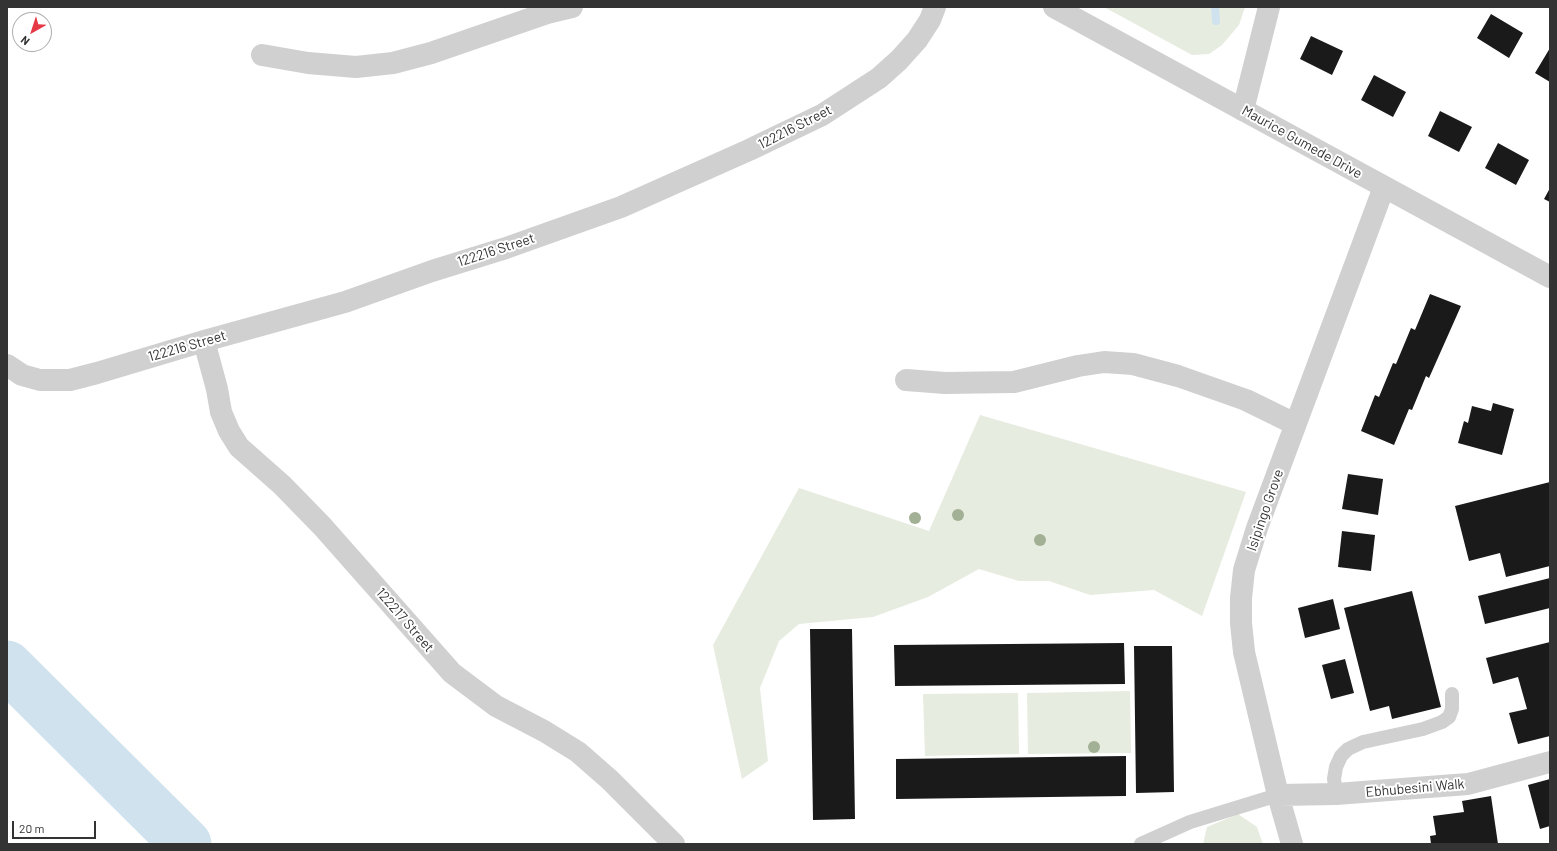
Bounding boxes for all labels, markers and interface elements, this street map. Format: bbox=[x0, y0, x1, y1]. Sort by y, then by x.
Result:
north arrow bbox=[12, 12, 52, 52]
text: N bbox=[18, 34, 32, 48]
street label: 122216 Street bbox=[755, 101, 835, 153]
street label: Maurice Gumede Drive bbox=[1239, 102, 1365, 182]
street label: 122216 Street bbox=[455, 230, 537, 270]
street label: 122216 Street bbox=[146, 327, 228, 365]
street label: Isipingo Grove bbox=[1243, 467, 1287, 553]
street label: 122217 Street bbox=[372, 584, 438, 656]
street label: Ebhubesini Walk bbox=[1365, 775, 1465, 801]
scale bar bbox=[14, 813, 98, 839]
text: 20 m bbox=[19, 821, 45, 835]

